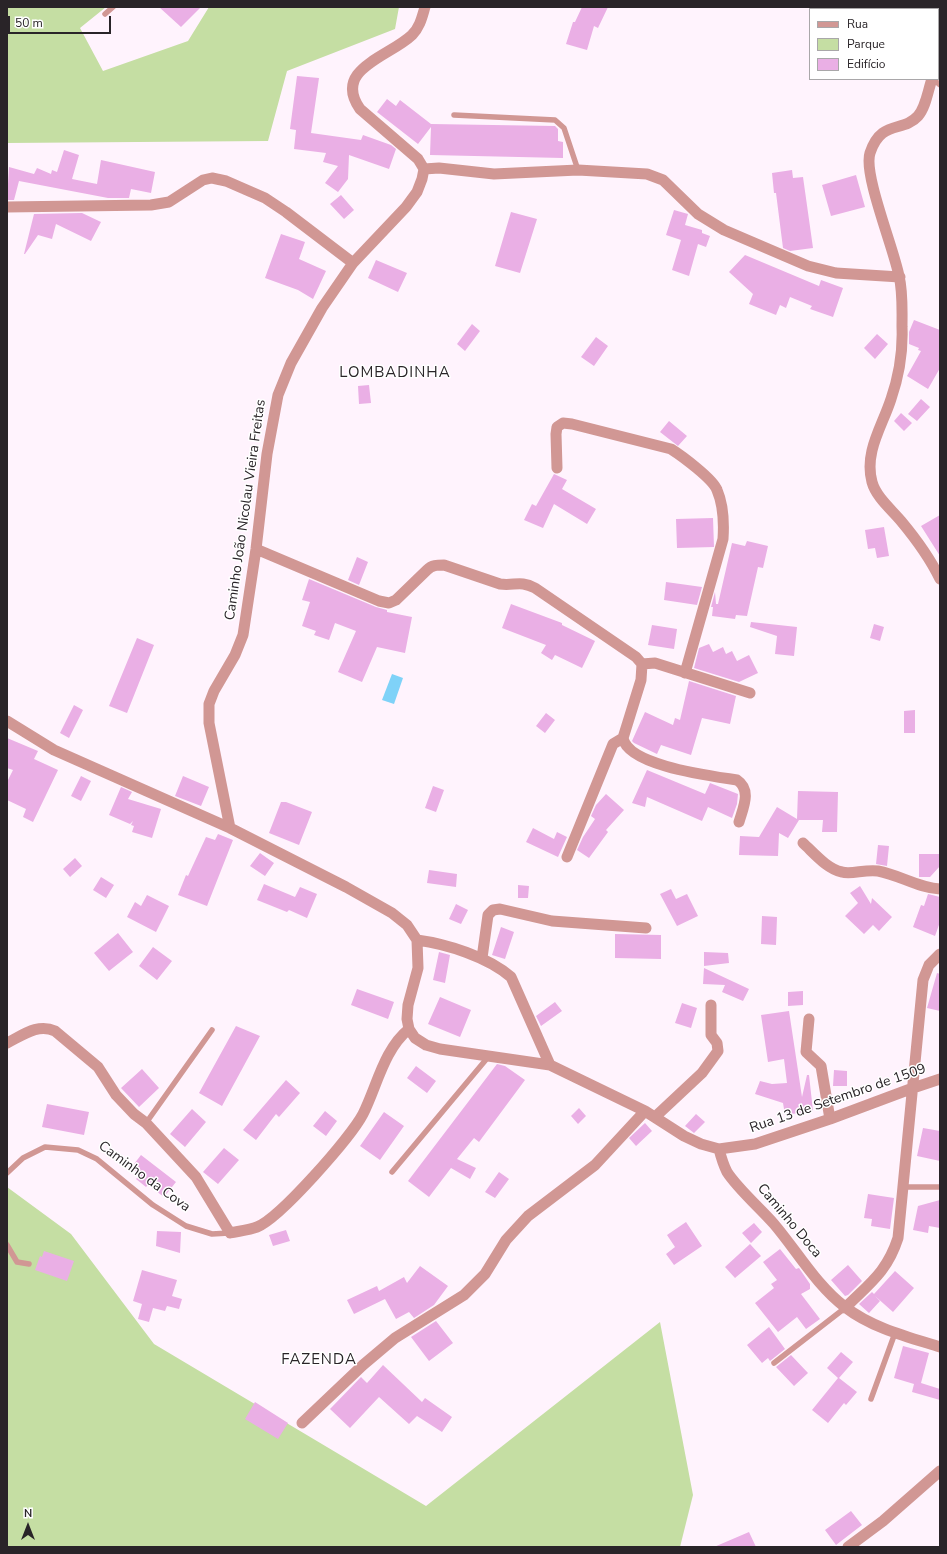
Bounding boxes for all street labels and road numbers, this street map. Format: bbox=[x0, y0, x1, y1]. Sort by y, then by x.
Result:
street label: Caminho João Nicolau Vieira Freitas bbox=[222, 399, 270, 621]
street label: Rua 13 de Setembro de 1509 bbox=[748, 1061, 928, 1137]
street label: Caminho da Cova bbox=[95, 1138, 193, 1216]
street label: Caminho Doca bbox=[753, 1181, 825, 1261]

